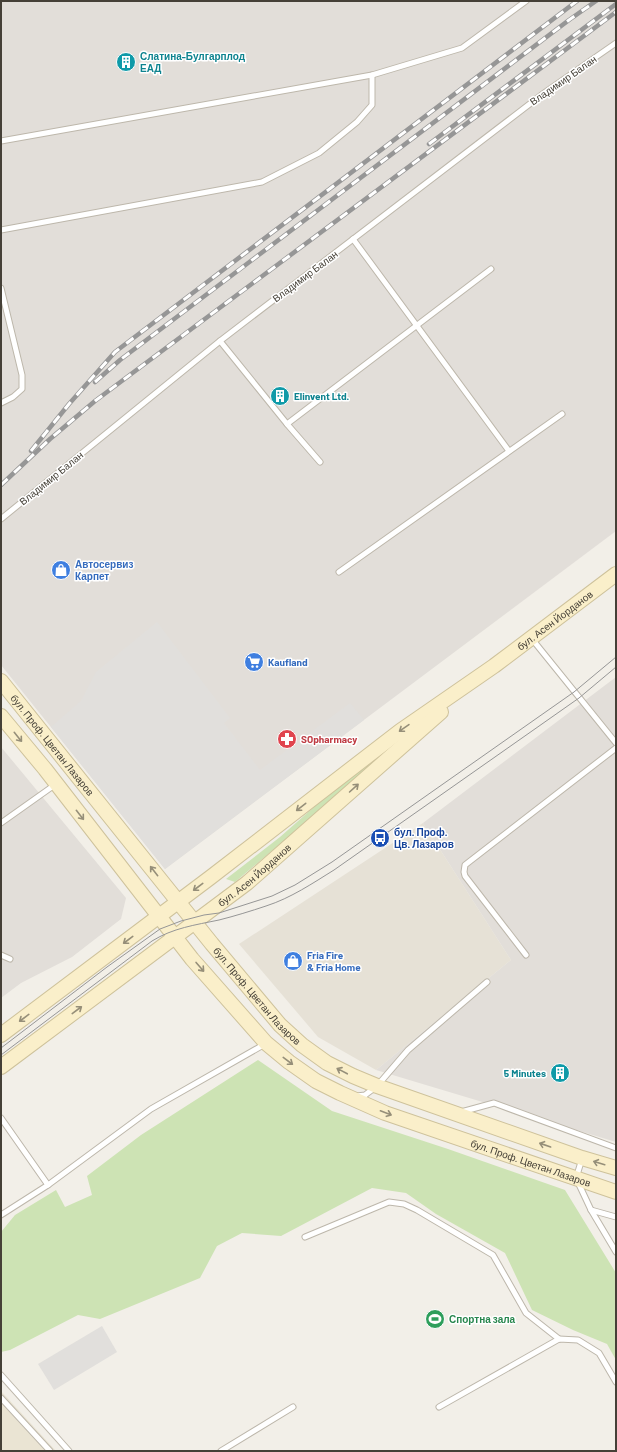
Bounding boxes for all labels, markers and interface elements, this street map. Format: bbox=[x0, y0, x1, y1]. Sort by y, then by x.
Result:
place label: Слатина-Булгарплод ЕАД bbox=[140, 50, 246, 74]
building icon: Слатина-Булгарплод ЕАД bbox=[115, 51, 137, 73]
street label: Владимир Балан bbox=[527, 53, 599, 107]
street label: Владимир Балан bbox=[270, 248, 340, 304]
building icon: Elinvent Ltd. bbox=[269, 385, 291, 407]
place label: Elinvent Ltd. bbox=[294, 390, 350, 402]
street label: Владимир Балан bbox=[17, 449, 85, 507]
place label: Автосервиз Карпет bbox=[75, 558, 134, 582]
shop icon: Автосервиз Карпет bbox=[50, 559, 72, 581]
street label: бул. Асен Йорданов bbox=[515, 588, 595, 653]
supermarket icon: Kaufland bbox=[243, 651, 265, 673]
place label: Kaufland bbox=[268, 656, 308, 668]
street label: бул. Проф. Цветан Лазаров bbox=[8, 692, 97, 798]
one-way arrow bbox=[399, 724, 410, 732]
pharmacy icon: SOpharmacy bbox=[276, 728, 298, 750]
one-way arrow bbox=[14, 732, 23, 743]
place label: SOpharmacy bbox=[301, 733, 357, 745]
one-way arrow bbox=[349, 784, 360, 793]
one-way arrow bbox=[296, 803, 307, 811]
one-way arrow bbox=[76, 810, 84, 821]
place label: бул. Проф. Цв. Лазаров bbox=[394, 826, 454, 850]
bus stop icon: бул. Проф. Цв. Лазаров bbox=[369, 827, 391, 849]
street label: бул. Асен Йорданов bbox=[215, 841, 293, 909]
one-way arrow bbox=[150, 866, 159, 877]
one-way arrow bbox=[193, 882, 204, 891]
one-way arrow bbox=[122, 936, 133, 944]
street label: бул. Проф. Цветан Лазаров bbox=[211, 944, 303, 1047]
place label: Fria Fire & Fria Home bbox=[307, 949, 361, 973]
shop icon: Fria Fire & Fria Home bbox=[282, 950, 304, 972]
one-way arrow bbox=[195, 962, 204, 972]
one-way arrow bbox=[72, 1006, 83, 1014]
one-way arrow bbox=[18, 1014, 29, 1022]
one-way arrow bbox=[283, 1057, 294, 1066]
building icon: 5 Minutes bbox=[549, 1062, 571, 1084]
one-way arrow bbox=[336, 1066, 348, 1074]
place label: 5 Minutes bbox=[504, 1067, 546, 1079]
one-way arrow bbox=[379, 1109, 391, 1117]
street label: бул. Проф. Цветан Лазаров bbox=[469, 1137, 592, 1189]
one-way arrow bbox=[539, 1141, 552, 1148]
one-way arrow bbox=[593, 1159, 606, 1166]
sports icon: Спортна зала bbox=[424, 1308, 446, 1330]
place label: Спортна зала bbox=[449, 1313, 516, 1325]

